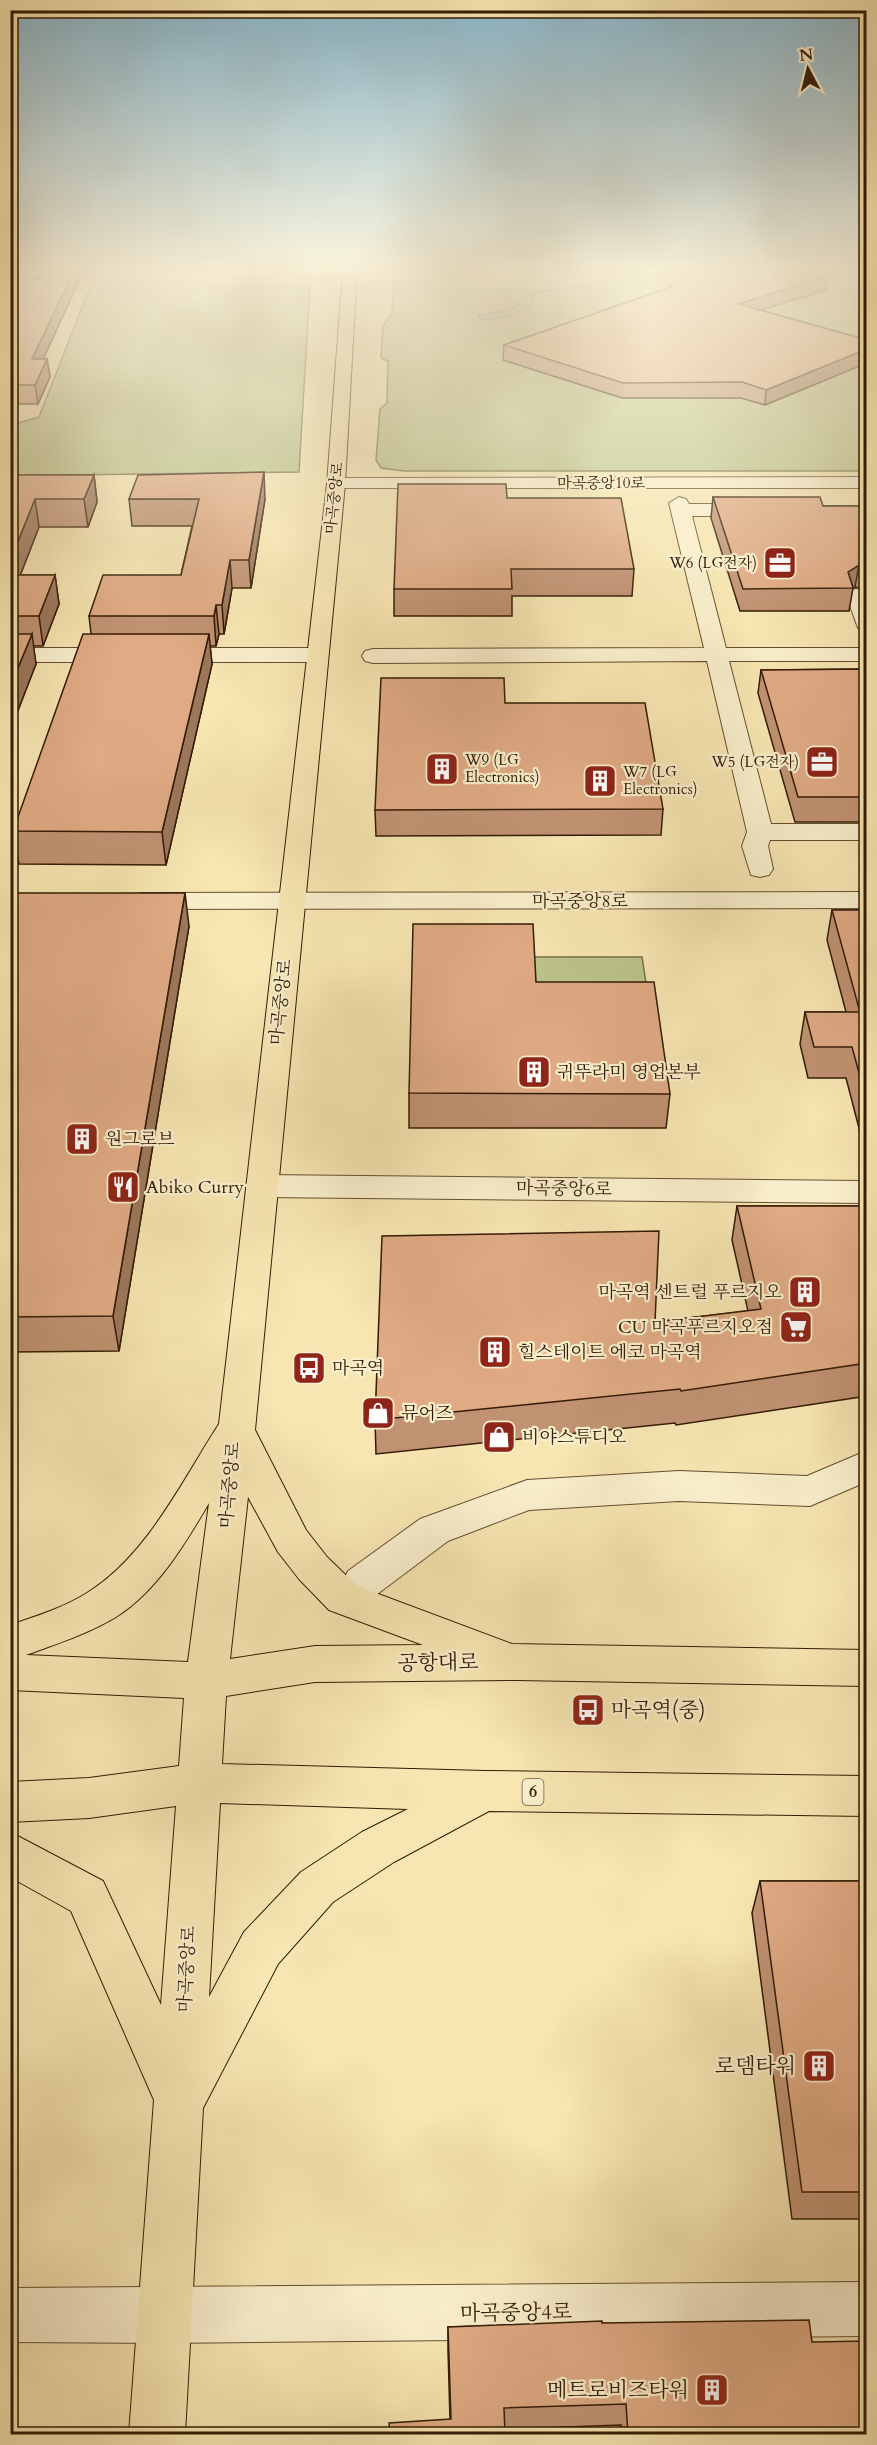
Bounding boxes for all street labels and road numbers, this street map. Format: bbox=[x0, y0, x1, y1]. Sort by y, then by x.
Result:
street label: 마곡중앙로 bbox=[320, 460, 348, 535]
street label: 마곡중앙10로 bbox=[557, 473, 645, 493]
street label: 마곡중앙8로 bbox=[532, 889, 628, 914]
street label: 마곡중앙로 bbox=[264, 957, 298, 1047]
street label: 마곡중앙6로 bbox=[516, 1176, 612, 1202]
street label: 마곡중앙로 bbox=[214, 1441, 246, 1529]
street label: 공항대로 bbox=[397, 1648, 479, 1678]
road number: 6 bbox=[522, 1779, 544, 1805]
street label: 마곡중앙로 bbox=[172, 1925, 202, 2013]
street label: 마곡중앙4로 bbox=[460, 2298, 572, 2328]

